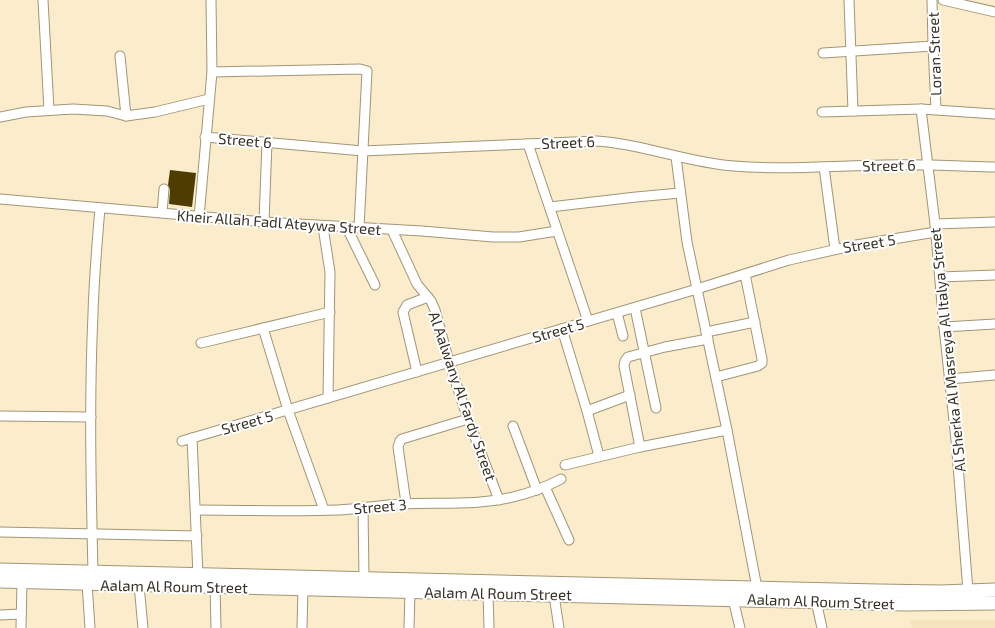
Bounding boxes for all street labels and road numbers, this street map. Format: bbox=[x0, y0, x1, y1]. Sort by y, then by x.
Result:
street label: Loran Street bbox=[924, 11, 944, 96]
street label: Street 6 bbox=[218, 129, 272, 151]
street label: Street 6 bbox=[541, 132, 595, 152]
street label: Street 6 bbox=[862, 156, 916, 174]
street label: Kheir Allah Fadl Ateywa Street bbox=[176, 206, 382, 238]
street label: Al Sherka Al Masreya Al Italya Street bbox=[925, 227, 969, 473]
street label: Street 5 bbox=[841, 230, 897, 256]
street label: Al Aalwany Al Fardy Street bbox=[426, 309, 501, 483]
street label: Street 5 bbox=[530, 314, 586, 346]
street label: Street 5 bbox=[219, 406, 275, 438]
street label: Street 3 bbox=[353, 495, 407, 517]
street label: Aalam Al Roum Street bbox=[100, 576, 248, 596]
street label: Aalam Al Roum Street bbox=[424, 583, 572, 603]
street label: Aalam Al Roum Street bbox=[747, 589, 895, 613]

